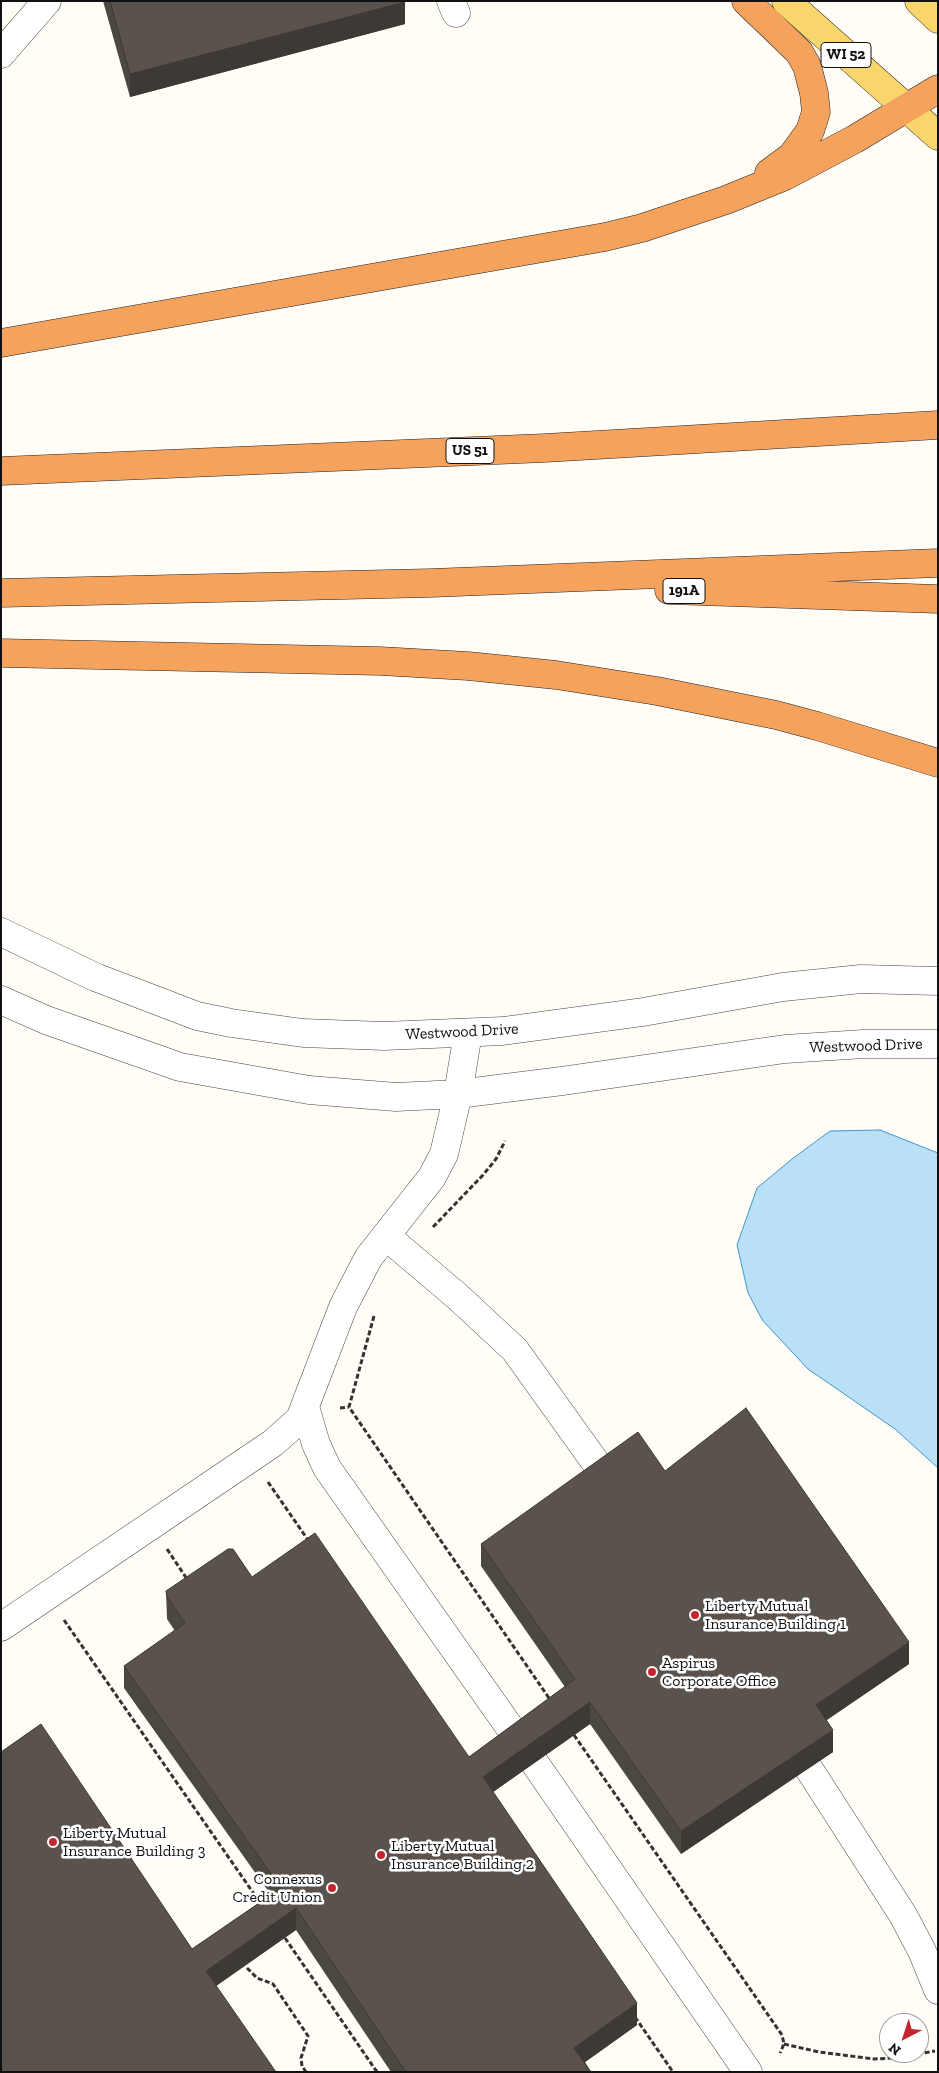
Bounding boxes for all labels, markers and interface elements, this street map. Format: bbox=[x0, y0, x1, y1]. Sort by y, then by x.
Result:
road number: WI 52 bbox=[821, 42, 871, 68]
road number: US 51 bbox=[446, 438, 494, 464]
road number: 191A bbox=[663, 578, 705, 604]
street label: Westwood Drive bbox=[405, 1019, 519, 1045]
street label: Westwood Drive bbox=[809, 1034, 923, 1058]
place label: Liberty Mutual Insurance Building 1 bbox=[705, 1596, 846, 1634]
marker: Liberty Mutual Insurance Building 1 bbox=[689, 1609, 701, 1621]
place label: Aspirus Corporate Office bbox=[662, 1653, 776, 1691]
marker: Aspirus Corporate Office bbox=[646, 1666, 658, 1678]
place label: Liberty Mutual Insurance Building 3 bbox=[63, 1823, 205, 1861]
marker: Liberty Mutual Insurance Building 3 bbox=[47, 1836, 59, 1848]
place label: Liberty Mutual Insurance Building 2 bbox=[391, 1836, 534, 1874]
marker: Liberty Mutual Insurance Building 2 bbox=[375, 1849, 387, 1861]
place label: Connexus Credit Union bbox=[232, 1869, 322, 1907]
marker: Connexus Credit Union bbox=[326, 1882, 338, 1894]
north arrow bbox=[879, 2013, 929, 2063]
text: N bbox=[885, 2039, 904, 2059]

